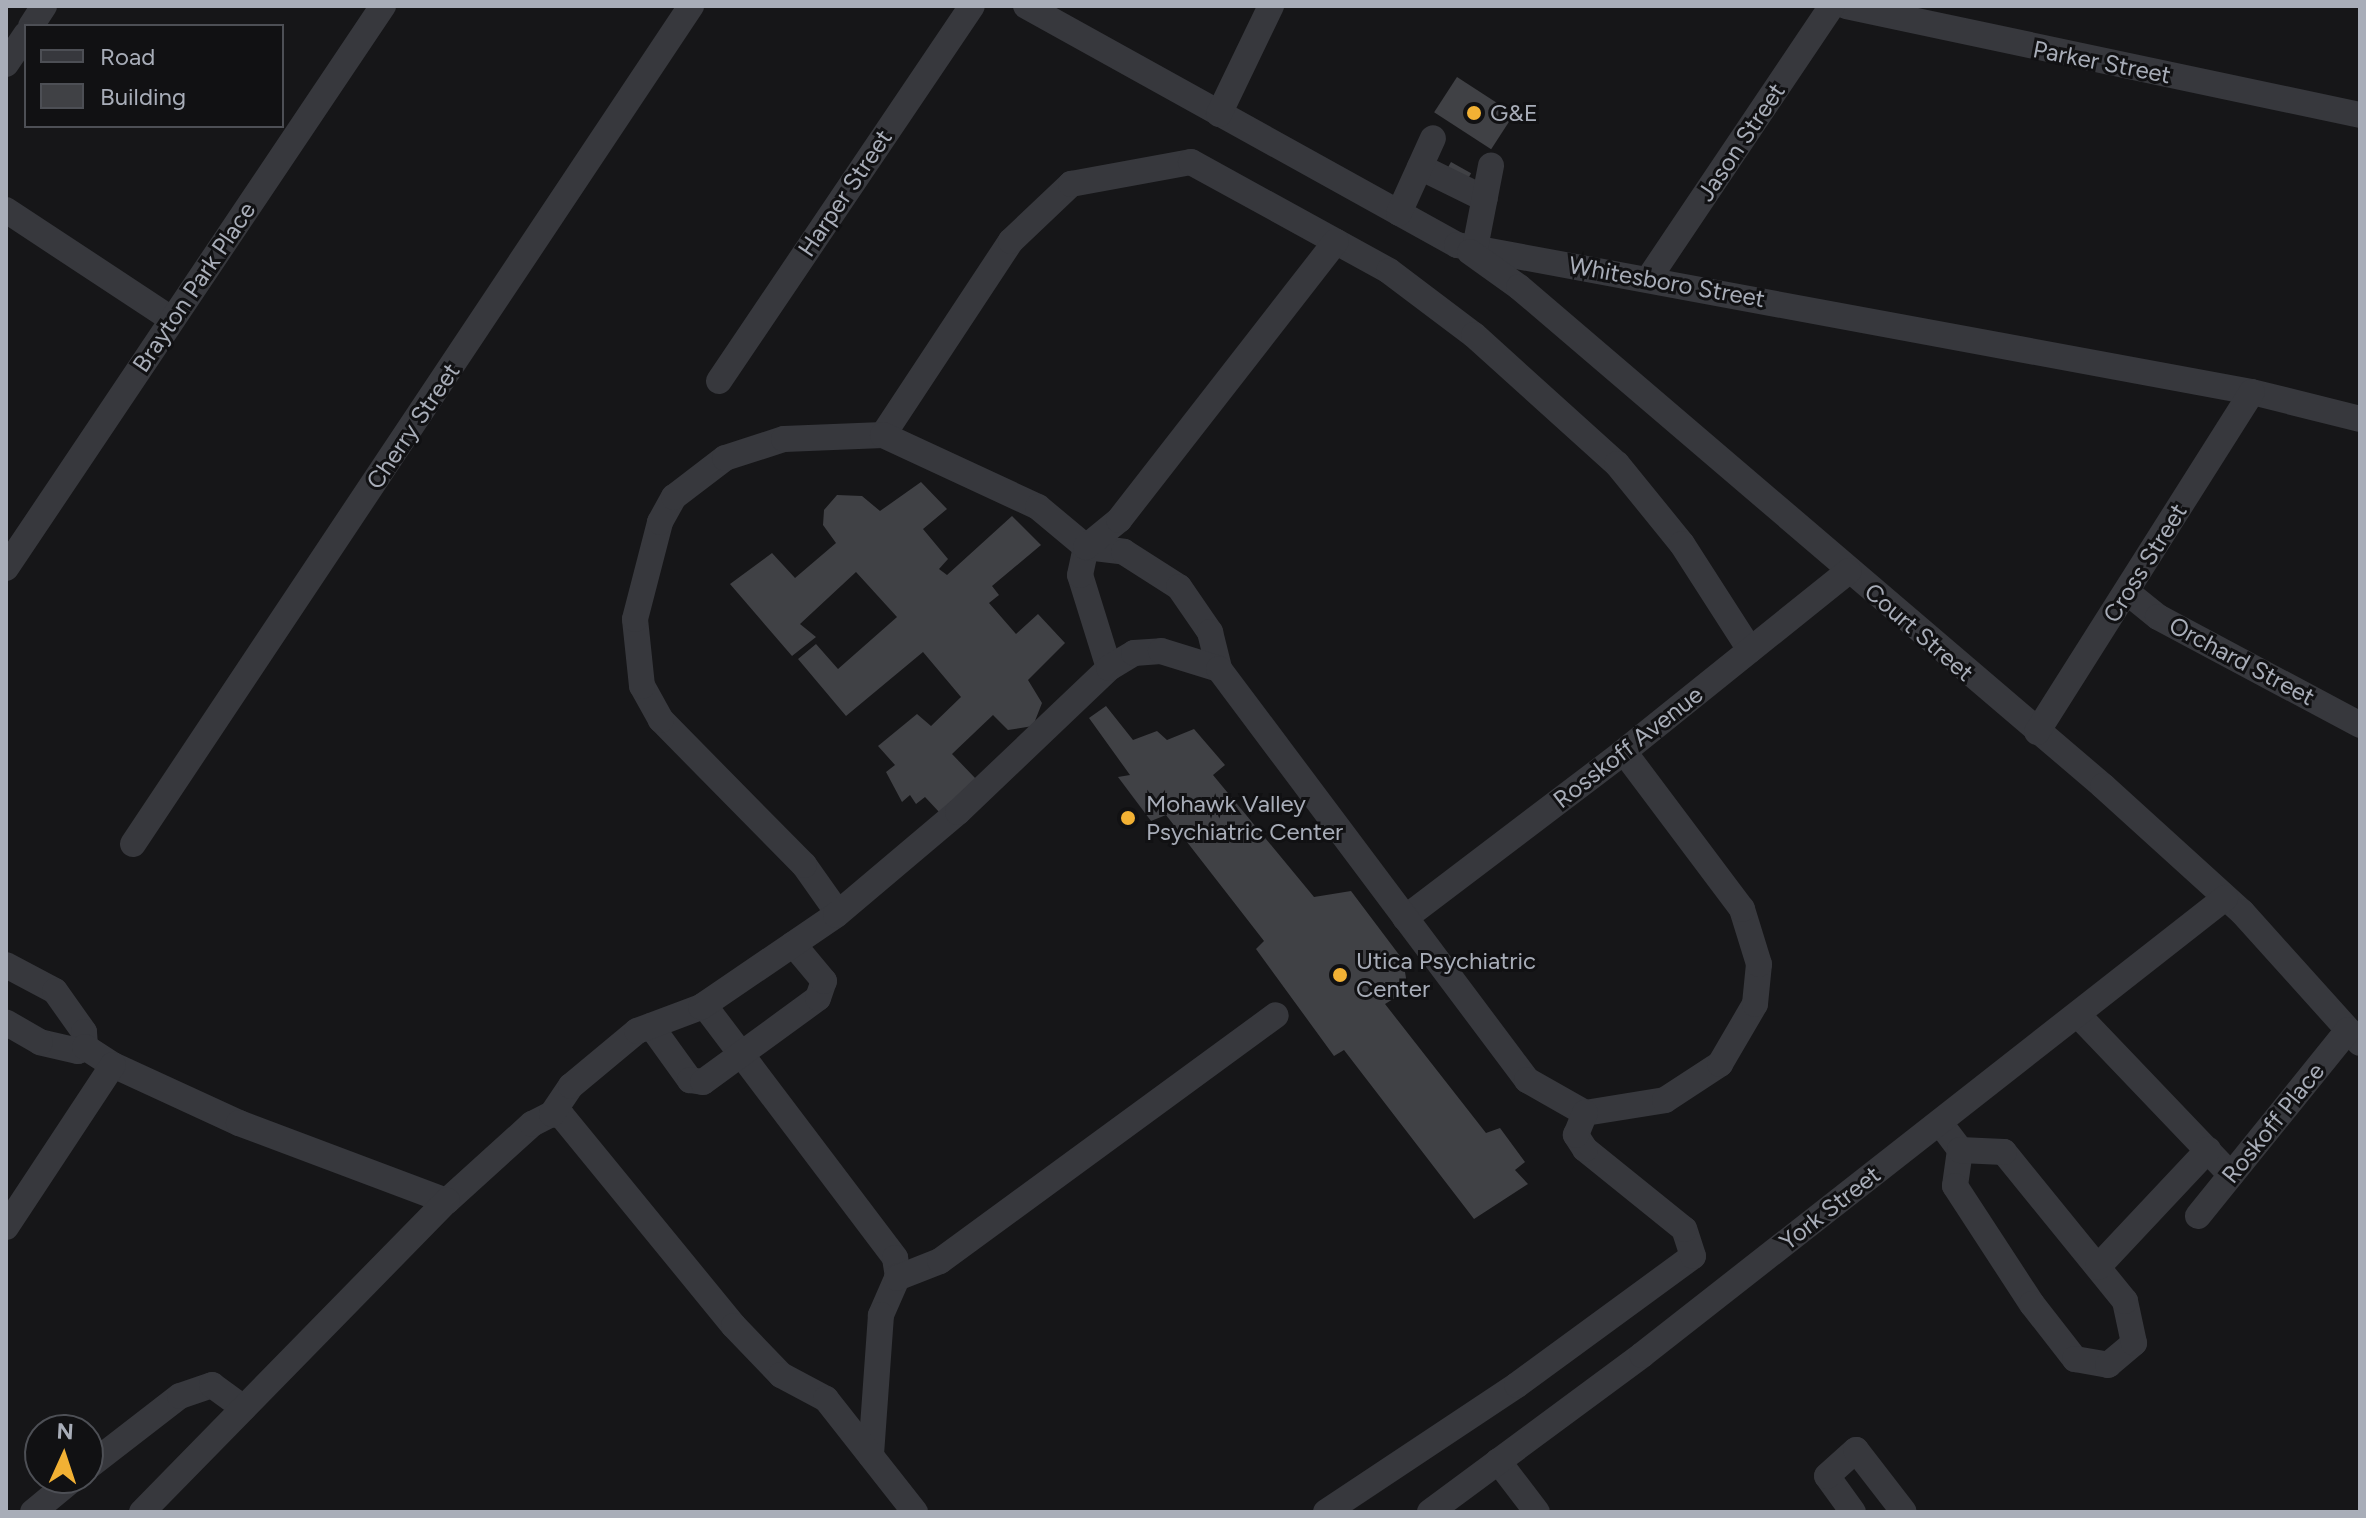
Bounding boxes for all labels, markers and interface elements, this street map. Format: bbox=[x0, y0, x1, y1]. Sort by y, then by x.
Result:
legend bbox=[24, 24, 284, 128]
street label: Parker Street bbox=[2031, 35, 2173, 89]
text: Road bbox=[100, 42, 155, 71]
street label: Jason Street bbox=[1691, 77, 1791, 207]
text: Building bbox=[100, 82, 186, 111]
place label: G&E bbox=[1490, 99, 1538, 127]
marker: G&E bbox=[1465, 104, 1483, 122]
street label: Harper Street bbox=[792, 124, 898, 262]
street label: Brayton Park Place bbox=[126, 197, 262, 377]
street label: Whitesboro Street bbox=[1567, 251, 1767, 313]
street label: Cherry Street bbox=[360, 358, 466, 494]
street label: Cross Street bbox=[2097, 498, 2193, 628]
street label: Court Street bbox=[1859, 577, 1979, 687]
street label: Orchard Street bbox=[2164, 611, 2320, 711]
street label: Rosskoff Avenue bbox=[1548, 680, 1708, 814]
place label: Mohawk Valley Psychiatric Center bbox=[1146, 790, 1343, 846]
marker: Mohawk Valley Psychiatric Center bbox=[1117, 807, 1139, 829]
place label: Utica Psychiatric Center bbox=[1356, 947, 1536, 1003]
marker: Utica Psychiatric Center bbox=[1331, 966, 1349, 984]
street label: Roskoff Place bbox=[2216, 1057, 2330, 1189]
street label: York Street bbox=[1774, 1160, 1886, 1256]
north arrow bbox=[24, 1414, 104, 1494]
text: N bbox=[56, 1418, 74, 1445]

